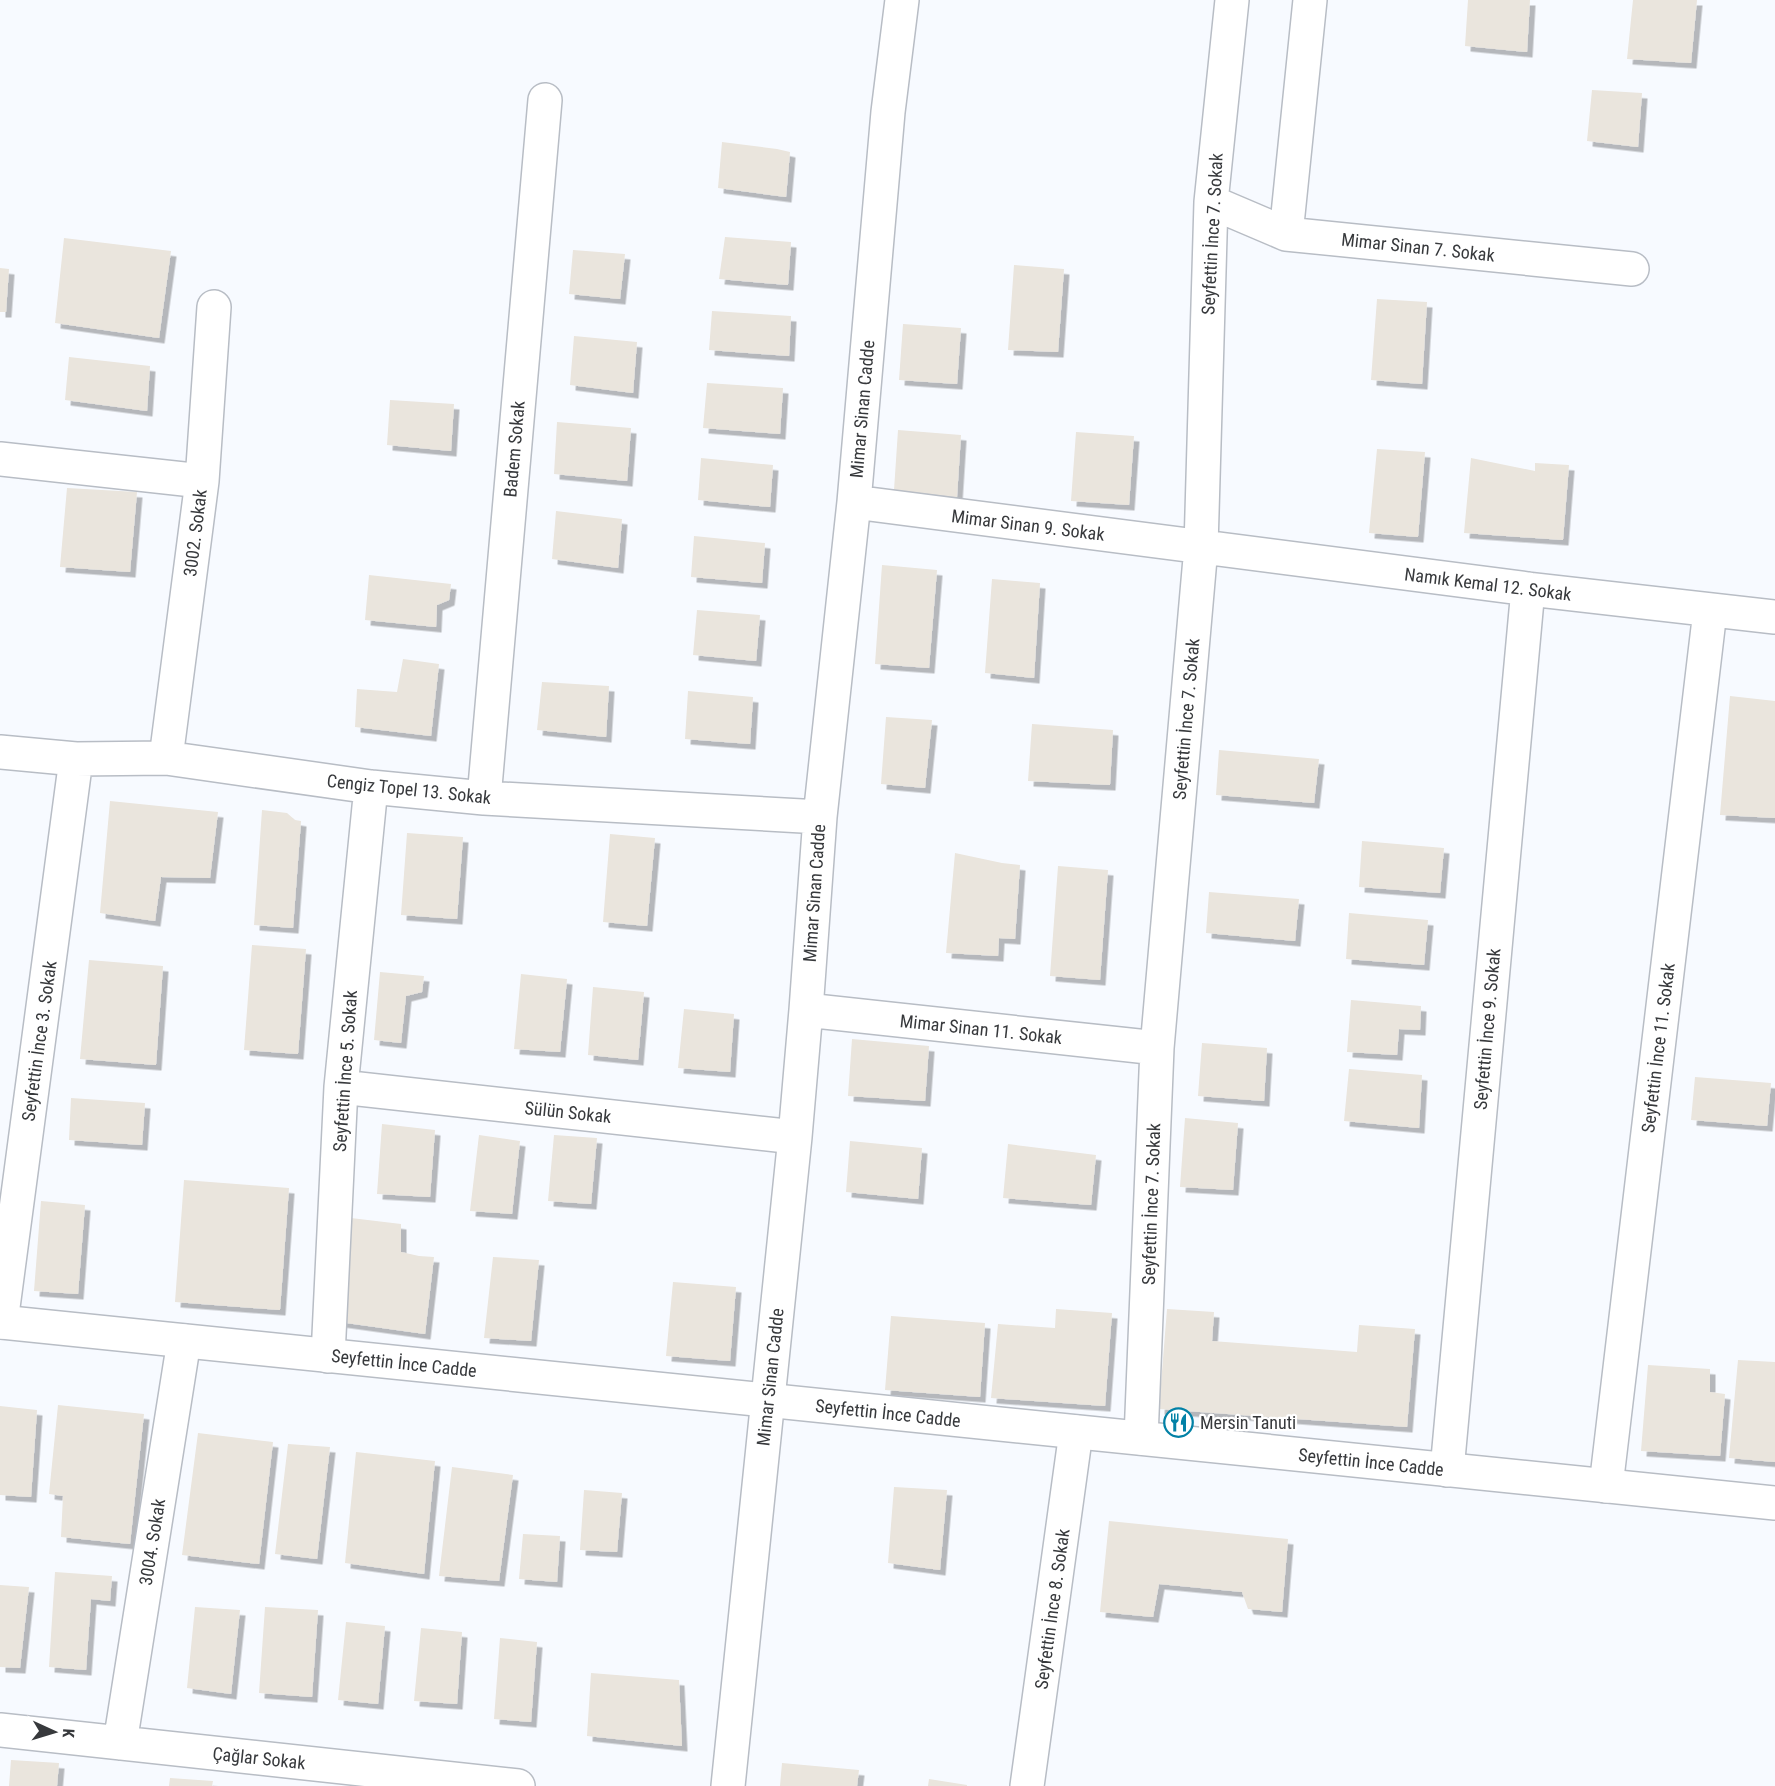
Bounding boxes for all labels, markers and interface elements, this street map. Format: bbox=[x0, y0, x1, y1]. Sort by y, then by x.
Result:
street label: Seyfettin İnce 7. Sokak bbox=[1197, 153, 1227, 315]
street label: Mimar Sinan 7. Sokak bbox=[1340, 229, 1496, 265]
street label: Mimar Sinan Cadde bbox=[846, 339, 878, 479]
street label: Badem Sokak bbox=[499, 400, 529, 498]
street label: 3002. Sokak bbox=[179, 488, 211, 578]
street label: Mimar Sinan 9. Sokak bbox=[950, 505, 1106, 545]
street label: Namık Kemal 12. Sokak bbox=[1403, 563, 1573, 605]
street label: Seyfettin İnce 7. Sokak bbox=[1168, 637, 1204, 801]
street label: Cengiz Topel 13. Sokak bbox=[326, 770, 492, 808]
street label: Mimar Sinan Cadde bbox=[799, 823, 829, 963]
street label: Seyfettin İnce 9. Sokak bbox=[1469, 947, 1505, 1111]
street label: Seyfettin İnce 3. Sokak bbox=[17, 959, 61, 1123]
street label: Seyfettin İnce 11. Sokak bbox=[1637, 962, 1679, 1134]
street label: Seyfettin İnce 5. Sokak bbox=[329, 990, 361, 1152]
street label: Mimar Sinan 11. Sokak bbox=[899, 1010, 1063, 1048]
street label: Sülün Sokak bbox=[524, 1097, 612, 1127]
street label: Seyfettin İnce 7. Sokak bbox=[1138, 1123, 1164, 1285]
street label: Mimar Sinan Cadde bbox=[752, 1307, 788, 1447]
street label: Seyfettin İnce Cadde bbox=[330, 1345, 478, 1381]
street label: Seyfettin İnce Cadde bbox=[814, 1395, 962, 1431]
restaurant icon: Mersin Tanuti bbox=[1163, 1406, 1195, 1438]
place label: Mersin Tanuti bbox=[1200, 1412, 1296, 1433]
street label: Seyfettin İnce Cadde bbox=[1297, 1444, 1445, 1480]
street label: 3004. Sokak bbox=[135, 1497, 169, 1587]
street label: Seyfettin İnce 8. Sokak bbox=[1030, 1527, 1074, 1691]
north arrow bbox=[24, 1702, 84, 1762]
text: K bbox=[59, 1728, 78, 1738]
street label: Çağlar Sokak bbox=[212, 1743, 306, 1773]

